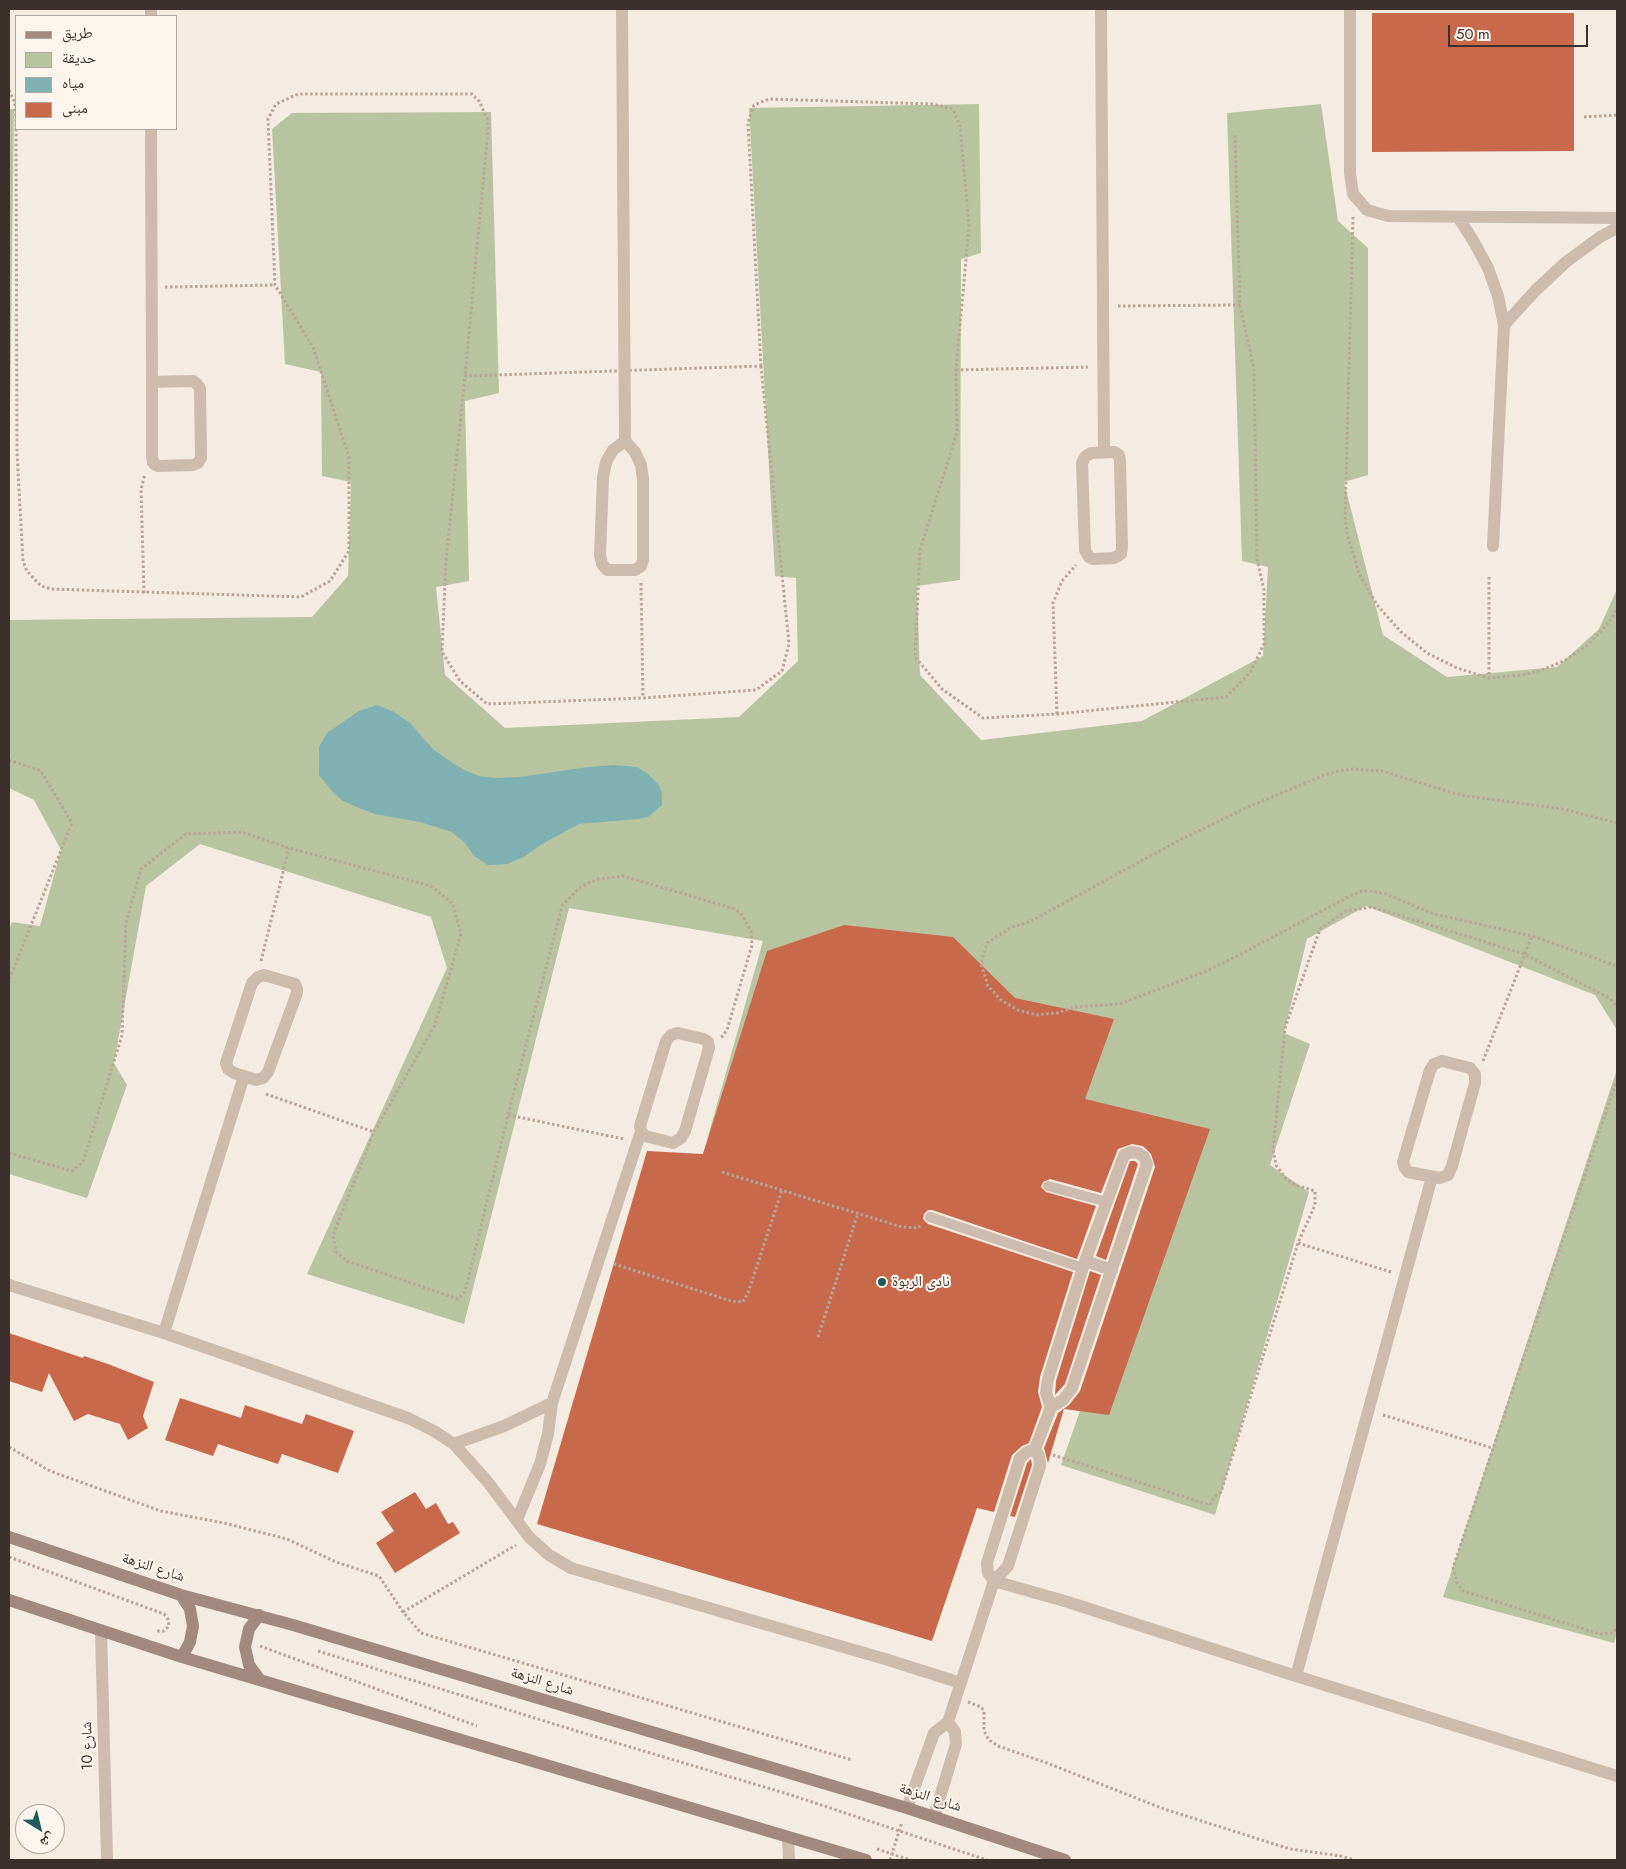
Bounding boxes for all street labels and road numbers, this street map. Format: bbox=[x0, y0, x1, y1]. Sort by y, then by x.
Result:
street label: شارع النزهة bbox=[119, 1549, 187, 1587]
street label: شارع النزهة bbox=[508, 1664, 576, 1700]
street label: شارع 10 bbox=[79, 1721, 97, 1771]
street label: شارع النزهة bbox=[896, 1779, 964, 1817]

